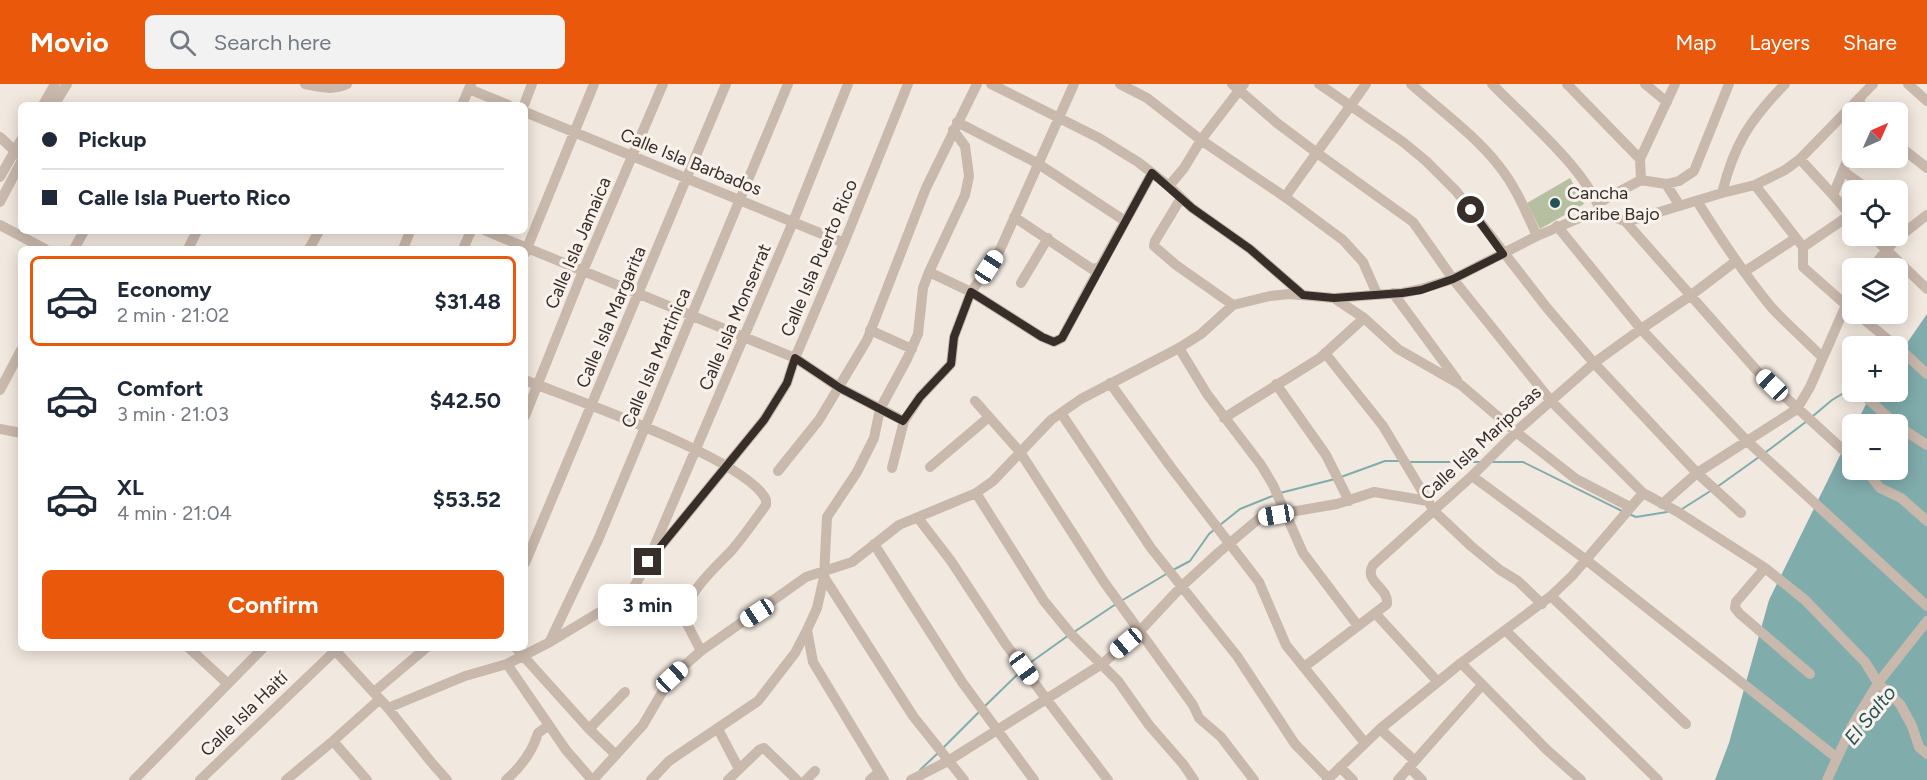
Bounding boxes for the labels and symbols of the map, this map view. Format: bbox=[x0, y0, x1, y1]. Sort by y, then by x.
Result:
north arrow bbox=[1842, 102, 1908, 168]
street label: Calle Isla Barbados bbox=[617, 124, 765, 200]
street label: Calle Isla Jamaica bbox=[540, 174, 616, 312]
street label: Calle Isla Puerto Rico bbox=[776, 176, 862, 340]
place label: Cancha Caribe Bajo bbox=[1567, 182, 1660, 225]
route start bbox=[1457, 196, 1484, 223]
marker: Cancha Caribe Bajo bbox=[1548, 196, 1562, 210]
street label: Calle Isla Monserrat bbox=[694, 240, 776, 394]
street label: Calle Isla Margarita bbox=[571, 243, 651, 391]
car bbox=[972, 247, 1006, 287]
street label: Calle Isla Martinica bbox=[617, 285, 695, 431]
car bbox=[1753, 366, 1791, 404]
street label: Calle Isla Mariposas bbox=[1416, 381, 1546, 505]
car bbox=[1257, 503, 1295, 527]
route end bbox=[634, 548, 661, 575]
callout: 3 min bbox=[598, 583, 698, 625]
car bbox=[737, 596, 777, 630]
car bbox=[1106, 625, 1146, 661]
car bbox=[1006, 648, 1042, 688]
car bbox=[653, 658, 691, 696]
street label: Calle Isla Haití bbox=[196, 666, 293, 761]
water label: El Salto bbox=[1839, 680, 1901, 749]

